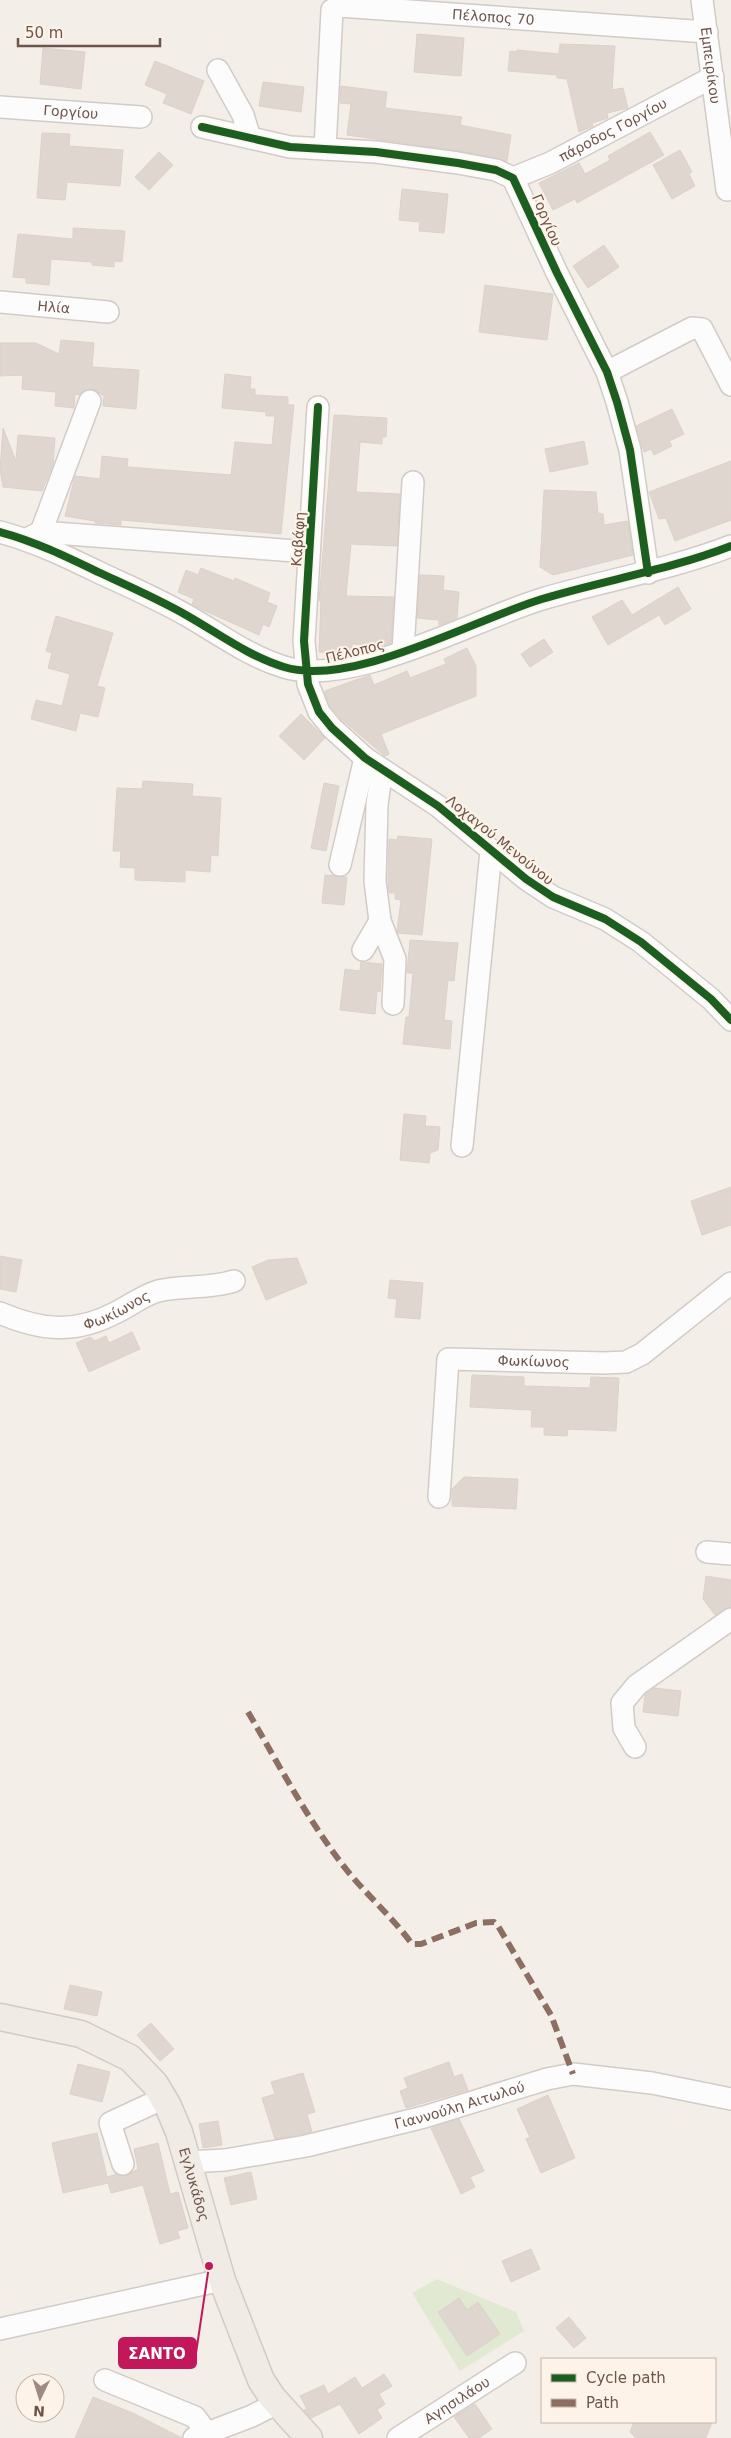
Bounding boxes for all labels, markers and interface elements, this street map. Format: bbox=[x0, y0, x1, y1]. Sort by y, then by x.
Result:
street label: Πέλοπος 70 bbox=[452, 6, 535, 28]
scale bar bbox=[18, 15, 160, 47]
text: 50 m bbox=[25, 24, 63, 42]
street label: Εμπειρίκου bbox=[698, 26, 724, 105]
street label: πάροδος Γοργίου bbox=[556, 95, 670, 165]
street label: Γοργίου bbox=[43, 102, 99, 122]
street label: Γοργίου bbox=[529, 192, 565, 248]
street label: Ηλία bbox=[37, 298, 71, 316]
street label: Καβάφη bbox=[288, 511, 308, 567]
street label: Πέλοπος bbox=[324, 636, 386, 666]
street label: Λοχαγού Μενούνου bbox=[443, 792, 557, 888]
street label: Φωκίωνος bbox=[81, 1287, 152, 1333]
street label: Φωκίωνος bbox=[497, 1352, 570, 1370]
street label: Γιαννούλη Αιτωλού bbox=[393, 2078, 527, 2132]
street label: Εγλυκάδος bbox=[176, 2146, 213, 2224]
callout: ΣΑΝΤΟ bbox=[119, 2338, 196, 2368]
text: ΣΑΝΤΟ bbox=[128, 2345, 186, 2363]
legend bbox=[541, 2358, 716, 2423]
text: Cycle path bbox=[586, 2369, 666, 2387]
north arrow bbox=[15, 2373, 65, 2423]
street label: Αγησιλάου bbox=[421, 2373, 493, 2427]
text: Path bbox=[586, 2394, 619, 2412]
text: N bbox=[33, 2403, 45, 2419]

